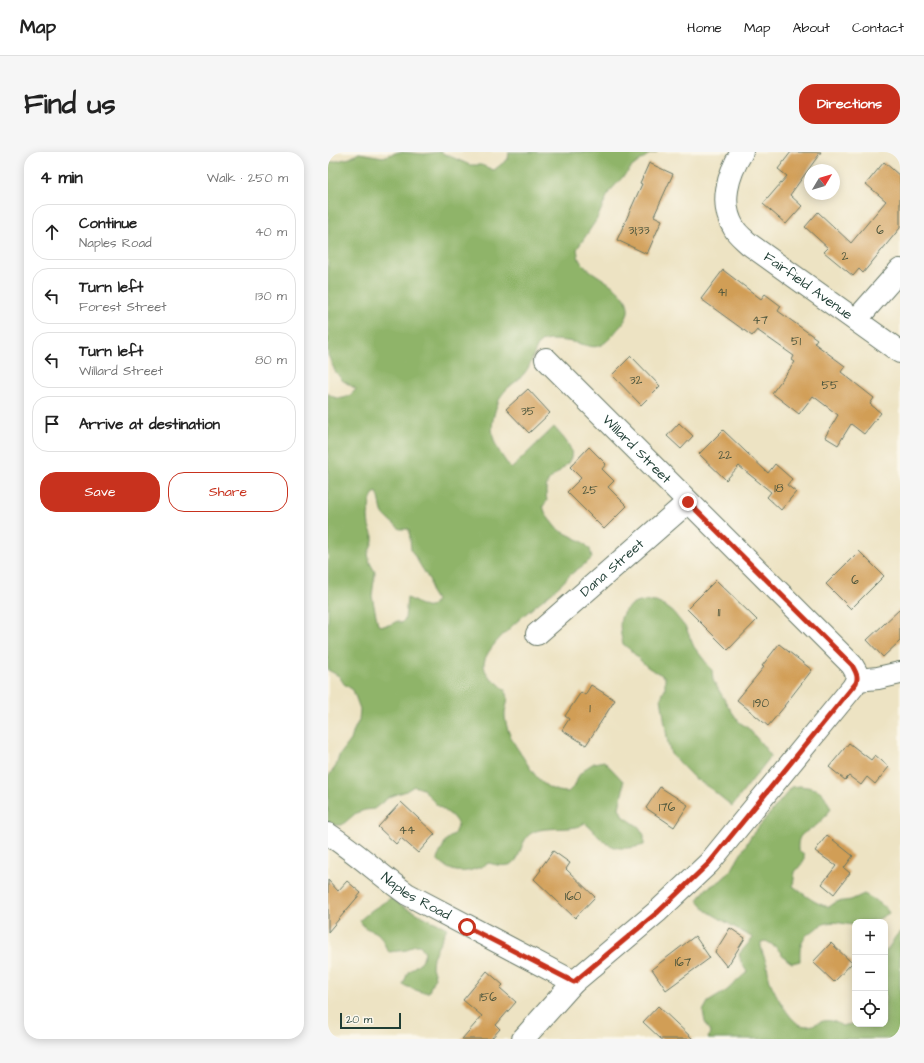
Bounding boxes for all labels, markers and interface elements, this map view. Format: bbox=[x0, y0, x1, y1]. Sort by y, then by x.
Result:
text: Map bbox=[20, 14, 56, 41]
text: Home bbox=[687, 18, 722, 38]
text: Map bbox=[744, 18, 770, 38]
text: About bbox=[792, 18, 830, 38]
text: Contact bbox=[852, 18, 904, 38]
button: Directions bbox=[799, 84, 900, 124]
text: Find us bbox=[24, 85, 115, 124]
north arrow bbox=[804, 164, 840, 200]
text: 4 min bbox=[40, 166, 83, 190]
text: Walk · 250 m bbox=[207, 169, 288, 187]
text: Continue bbox=[79, 213, 137, 234]
icon: ahead bbox=[41, 221, 63, 243]
house number: 31;33 bbox=[628, 222, 650, 239]
house number: 6 bbox=[876, 222, 884, 239]
text: 40 m bbox=[255, 223, 287, 241]
text: Naples Road bbox=[79, 234, 152, 252]
street label: Fairfield Avenue bbox=[759, 247, 857, 325]
house number: 2 bbox=[842, 248, 849, 265]
text: Turn left bbox=[79, 277, 143, 298]
house number: 41 bbox=[717, 284, 727, 301]
icon: left bbox=[41, 285, 63, 307]
text: 130 m bbox=[255, 287, 287, 305]
text: Forest Street bbox=[79, 298, 167, 316]
house number: 47 bbox=[752, 312, 768, 329]
house number: 51 bbox=[791, 333, 801, 350]
text: Turn left bbox=[79, 341, 143, 362]
icon: left bbox=[41, 349, 63, 371]
text: 80 m bbox=[255, 351, 287, 369]
text: Willard Street bbox=[79, 362, 163, 380]
house number: 32 bbox=[630, 372, 643, 389]
house number: 55 bbox=[822, 377, 839, 394]
house number: 35 bbox=[521, 403, 536, 420]
street label: Willard Street bbox=[597, 410, 676, 489]
icon: arrive bbox=[41, 413, 63, 435]
text: Arrive at destination bbox=[79, 414, 220, 435]
house number: 22 bbox=[718, 447, 732, 464]
button: Save bbox=[40, 472, 160, 512]
button: Share bbox=[168, 472, 288, 512]
house number: 18 bbox=[774, 480, 784, 497]
house number: 25 bbox=[582, 482, 598, 499]
route end bbox=[679, 493, 697, 511]
street label: Dana Street bbox=[576, 534, 649, 602]
house number: 6 bbox=[851, 572, 859, 589]
house number: 11 bbox=[717, 604, 721, 621]
house number: 190 bbox=[753, 695, 769, 712]
house number: 1 bbox=[589, 700, 591, 717]
house number: 176 bbox=[659, 799, 676, 816]
house number: 44 bbox=[399, 822, 415, 839]
street label: Naples Road bbox=[377, 868, 454, 925]
house number: 160 bbox=[565, 888, 582, 905]
route start bbox=[458, 918, 476, 936]
map controls bbox=[852, 919, 888, 1027]
button: + bbox=[852, 919, 888, 955]
house number: 167 bbox=[675, 954, 692, 971]
button: − bbox=[852, 955, 888, 991]
house number: 156 bbox=[479, 989, 497, 1006]
button: locate bbox=[852, 991, 888, 1027]
scale bar bbox=[340, 1011, 401, 1030]
text: 20 m bbox=[346, 1012, 372, 1027]

